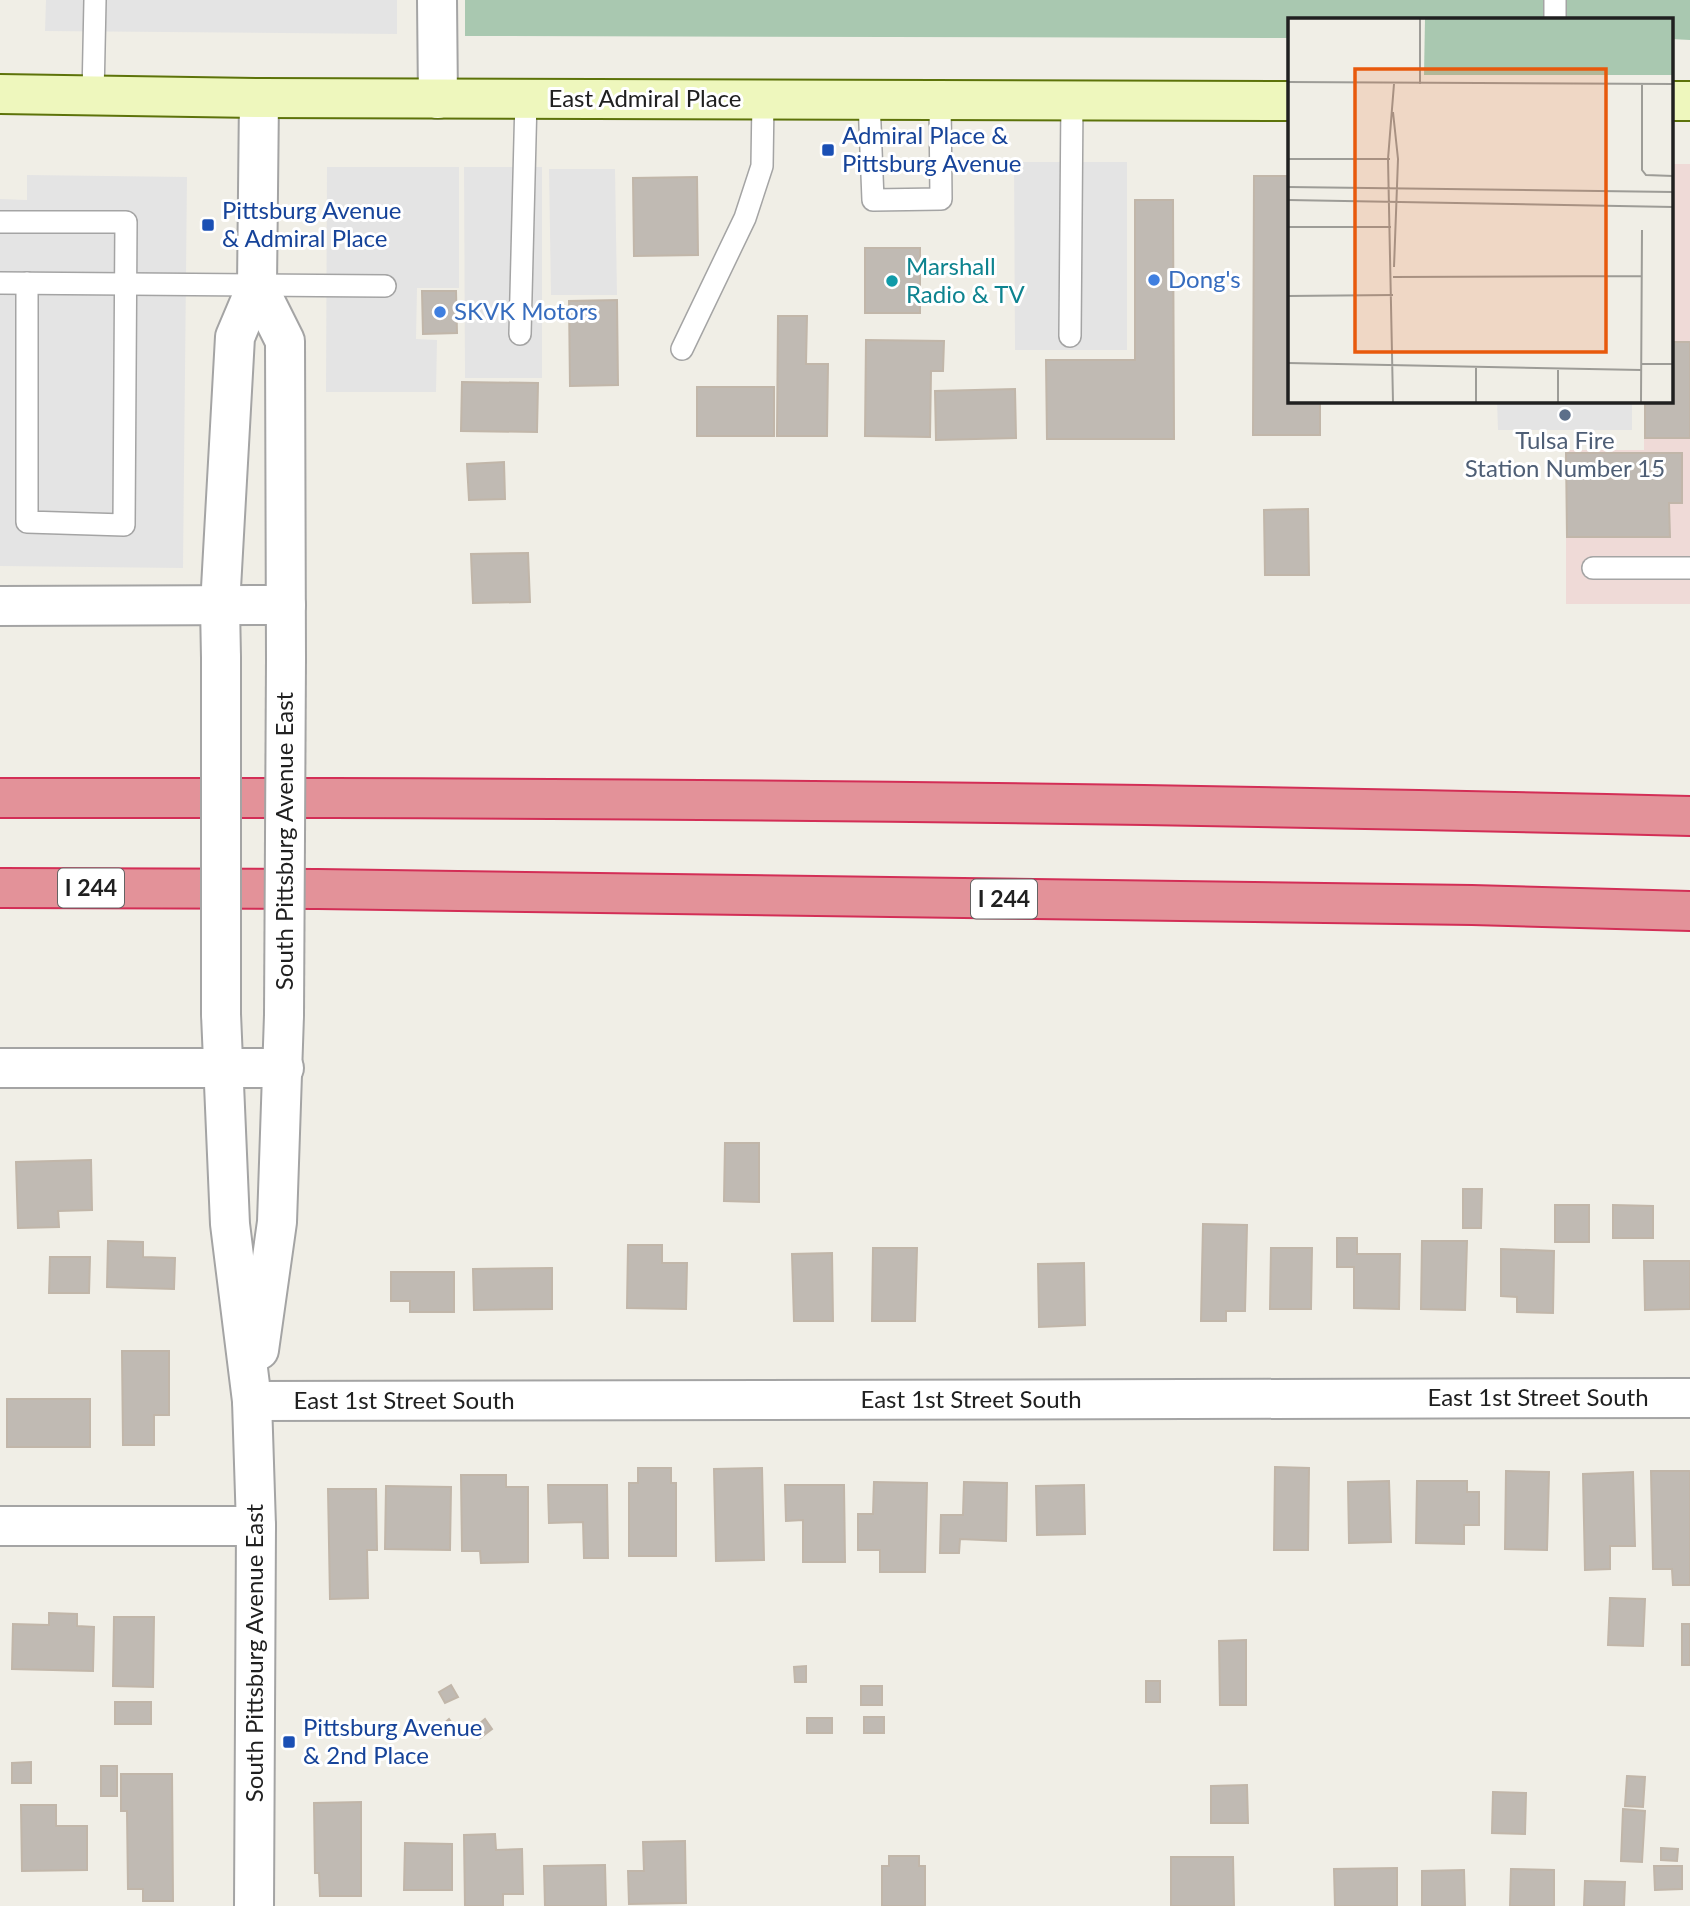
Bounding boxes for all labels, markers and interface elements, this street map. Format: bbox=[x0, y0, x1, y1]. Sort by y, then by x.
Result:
inset map bbox=[1288, 18, 1672, 402]
street label: East Admiral Place bbox=[548, 83, 742, 112]
place label: Admiral Place & Pittsburg Avenue bbox=[842, 120, 1021, 177]
marker: Admiral Place & Pittsburg Avenue bbox=[820, 142, 836, 158]
place label: Pittsburg Avenue & Admiral Place bbox=[222, 195, 401, 252]
marker: Pittsburg Avenue & Admiral Place bbox=[200, 217, 216, 233]
place label: Marshall Radio & TV bbox=[906, 251, 1025, 308]
place label: Dong's bbox=[1168, 264, 1241, 293]
marker: Dong's bbox=[1146, 272, 1162, 288]
marker: Marshall Radio & TV bbox=[884, 273, 900, 289]
place label: SKVK Motors bbox=[454, 296, 598, 325]
marker: SKVK Motors bbox=[432, 304, 448, 320]
marker: Tulsa Fire Station Number 15 bbox=[1557, 407, 1573, 423]
place label: Tulsa Fire Station Number 15 bbox=[1465, 425, 1665, 482]
street label: South Pittsburg Avenue East bbox=[269, 691, 298, 990]
road number: I 244 bbox=[58, 868, 124, 908]
road number: I 244 bbox=[971, 879, 1037, 918]
street label: East 1st Street South bbox=[1427, 1382, 1649, 1411]
street label: East 1st Street South bbox=[860, 1384, 1082, 1413]
street label: East 1st Street South bbox=[293, 1385, 515, 1414]
street label: South Pittsburg Avenue East bbox=[239, 1503, 268, 1802]
place label: Pittsburg Avenue & 2nd Place bbox=[303, 1712, 482, 1769]
marker: Pittsburg Avenue & 2nd Place bbox=[281, 1734, 297, 1750]

